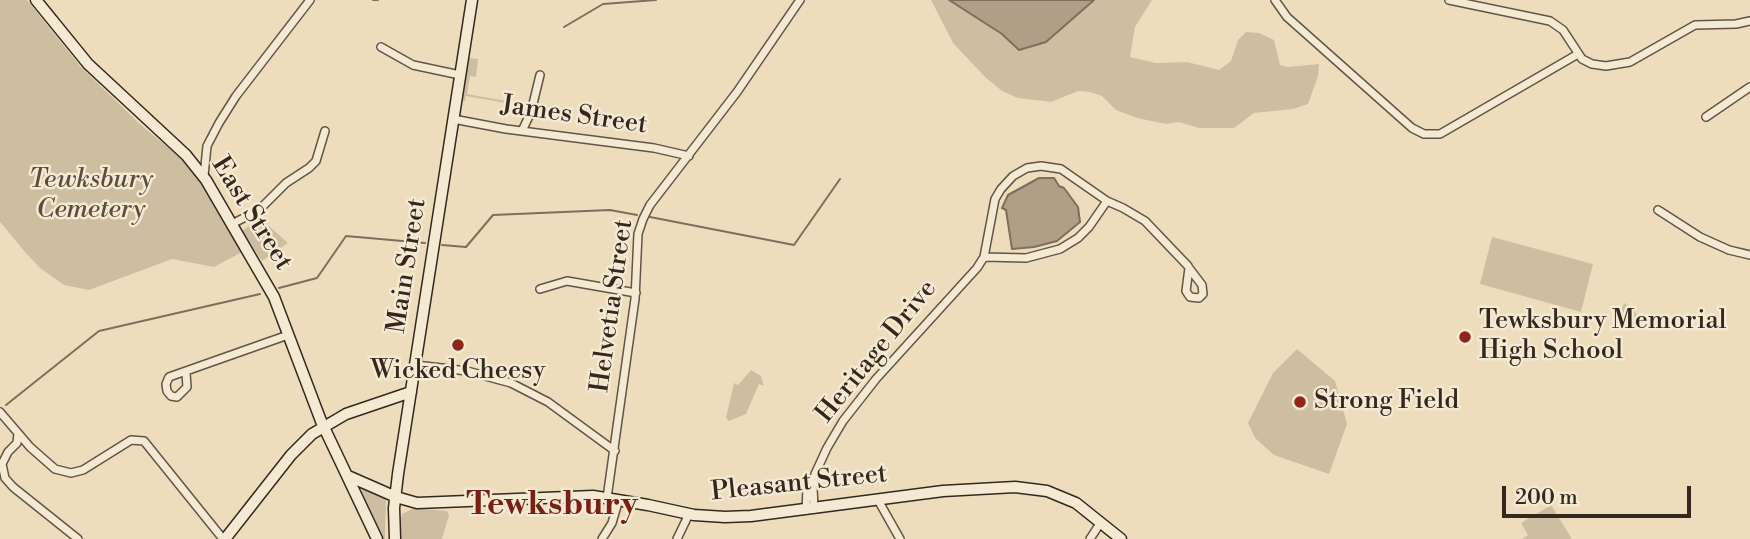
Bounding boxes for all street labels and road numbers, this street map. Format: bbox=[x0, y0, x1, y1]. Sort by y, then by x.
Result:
street label: James Street bbox=[499, 90, 649, 142]
street label: East Street bbox=[204, 152, 298, 276]
street label: Main Street bbox=[382, 196, 434, 336]
street label: Helvetia Street bbox=[585, 217, 641, 395]
street label: Heritage Drive bbox=[810, 274, 944, 430]
street label: Pleasant Street bbox=[709, 459, 889, 509]

